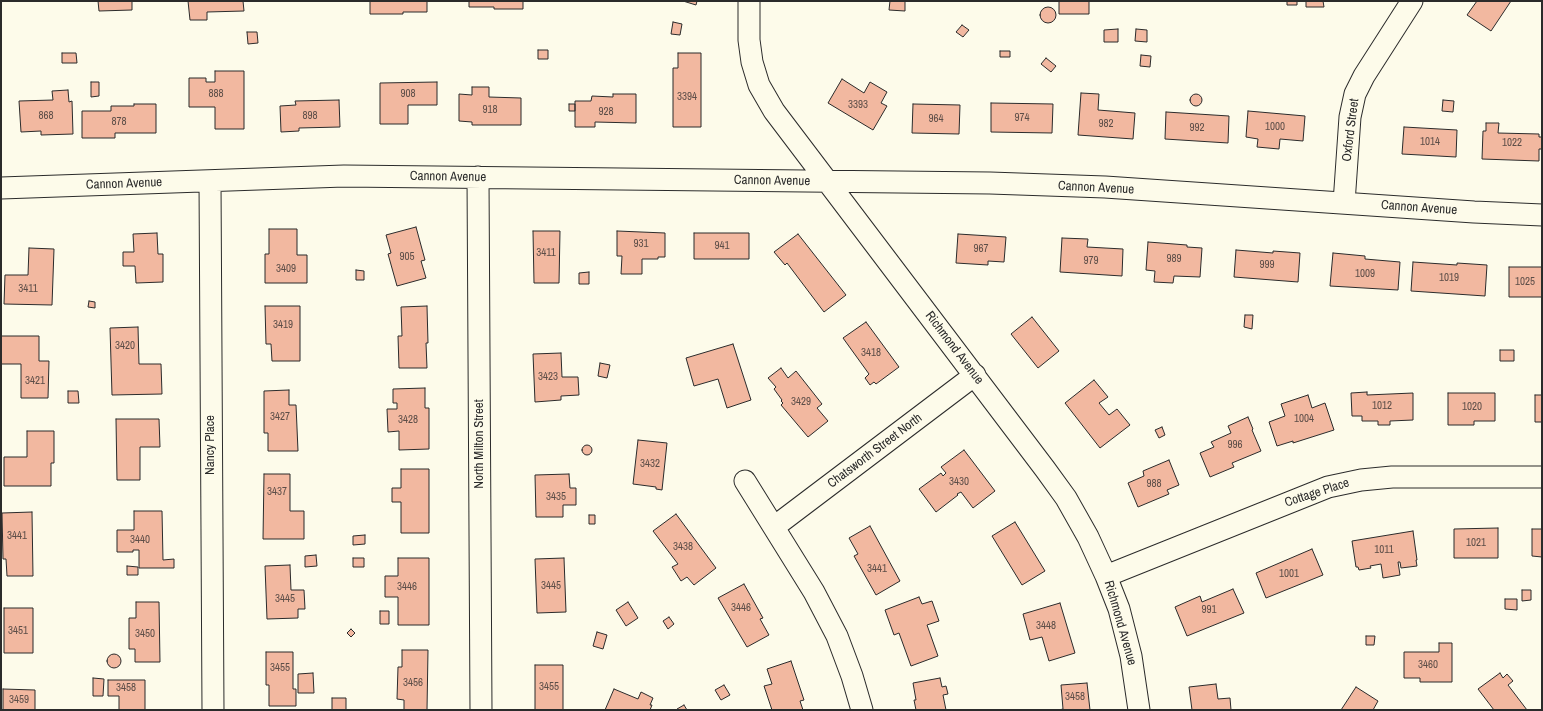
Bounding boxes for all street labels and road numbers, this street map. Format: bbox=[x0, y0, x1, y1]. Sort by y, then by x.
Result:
street label: Oxford Street bbox=[1339, 98, 1363, 162]
street label: Cannon Avenue bbox=[410, 169, 486, 185]
street label: Cannon Avenue bbox=[734, 173, 810, 189]
street label: Cannon Avenue bbox=[86, 175, 162, 193]
street label: Cannon Avenue bbox=[1058, 178, 1134, 198]
street label: Cannon Avenue bbox=[1380, 198, 1458, 218]
street label: Richmond Avenue bbox=[921, 308, 987, 388]
street label: North Milton Street bbox=[472, 399, 488, 489]
street label: Chatsworth Street North bbox=[825, 410, 925, 492]
street label: Nancy Place bbox=[203, 415, 219, 475]
street label: Cottage Place bbox=[1283, 475, 1351, 511]
street label: Richmond Avenue bbox=[1100, 579, 1140, 667]

